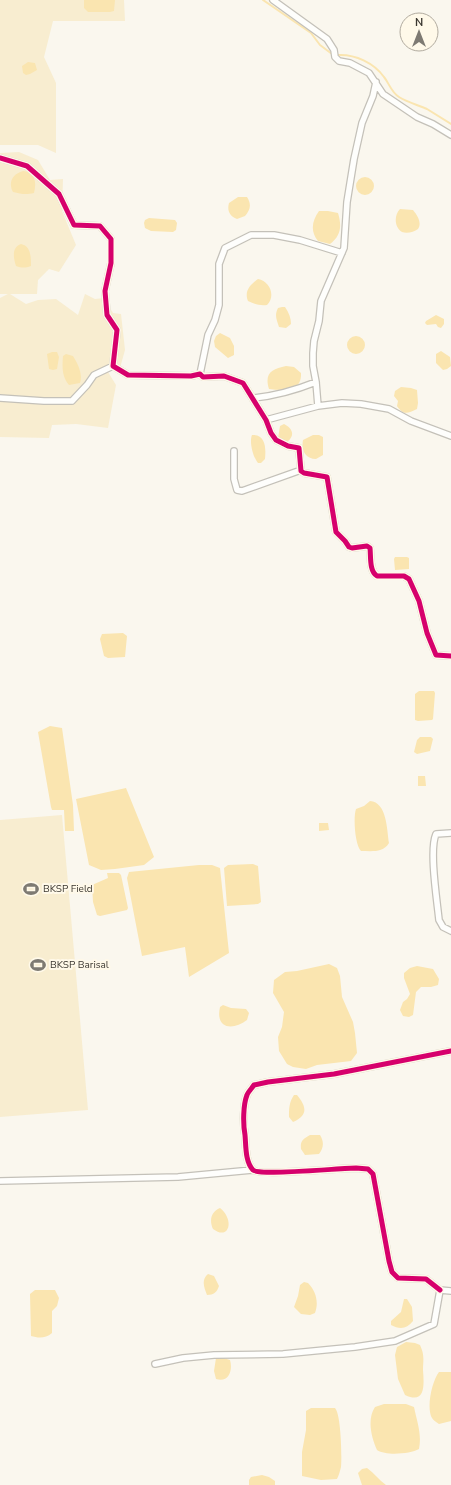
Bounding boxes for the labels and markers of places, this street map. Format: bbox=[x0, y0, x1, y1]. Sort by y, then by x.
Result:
sports icon: BKSP Field bbox=[22, 880, 40, 898]
place label: BKSP Field bbox=[43, 882, 93, 896]
sports icon: BKSP Barisal bbox=[29, 956, 47, 974]
place label: BKSP Barisal bbox=[50, 958, 109, 972]

